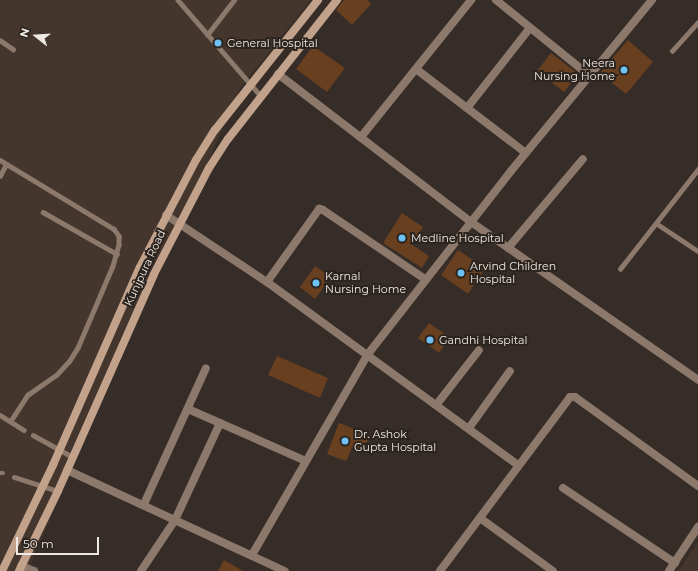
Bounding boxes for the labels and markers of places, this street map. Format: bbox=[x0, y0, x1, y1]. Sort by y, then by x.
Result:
place label: General Hospital bbox=[227, 36, 318, 50]
marker: General Hospital bbox=[212, 37, 224, 49]
place label: Neera Nursing Home bbox=[534, 57, 615, 83]
marker: Neera Nursing Home bbox=[618, 64, 630, 76]
place label: Medline Hospital bbox=[411, 231, 504, 245]
marker: Medline Hospital bbox=[396, 232, 408, 244]
place label: Arvind Children Hospital bbox=[470, 260, 556, 286]
marker: Arvind Children Hospital bbox=[455, 267, 467, 279]
place label: Karnal Nursing Home bbox=[325, 270, 406, 296]
marker: Karnal Nursing Home bbox=[310, 277, 322, 289]
place label: Gandhi Hospital bbox=[439, 333, 527, 347]
marker: Gandhi Hospital bbox=[424, 334, 436, 346]
place label: Dr. Ashok Gupta Hospital bbox=[354, 428, 436, 454]
marker: Dr. Ashok Gupta Hospital bbox=[339, 435, 351, 447]

